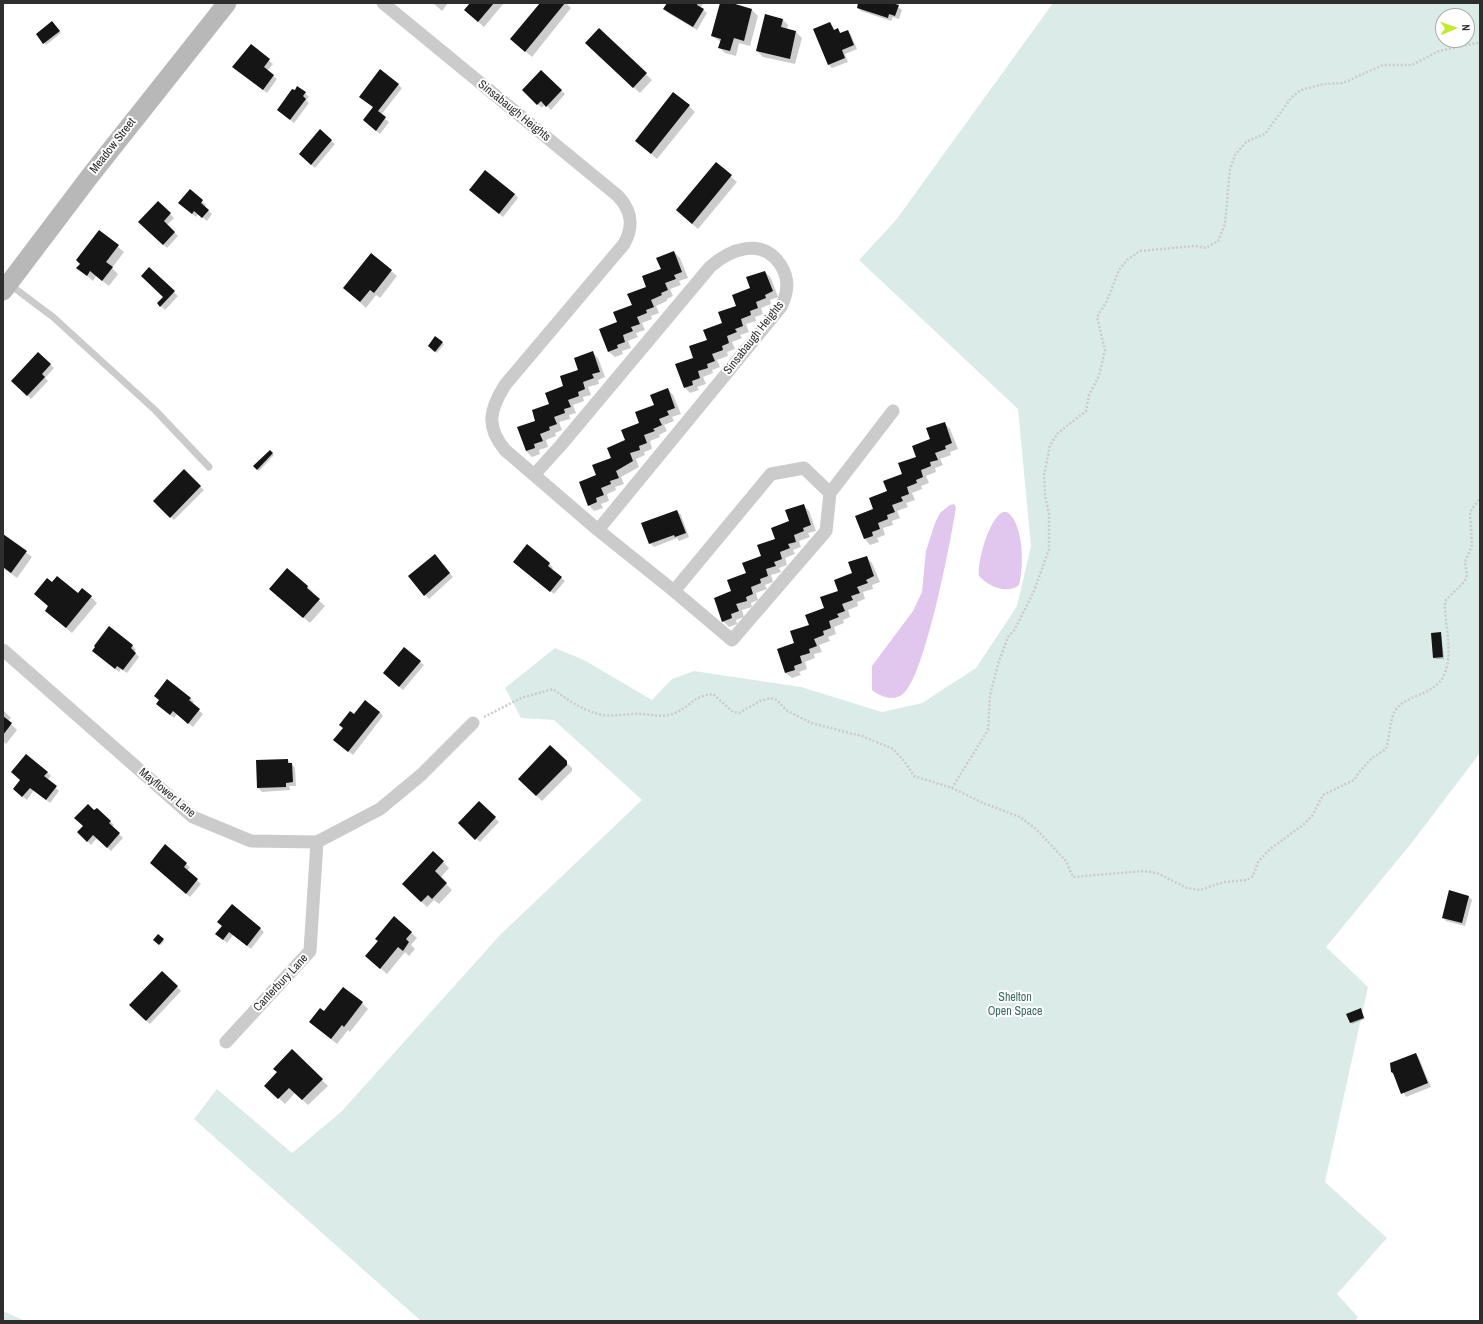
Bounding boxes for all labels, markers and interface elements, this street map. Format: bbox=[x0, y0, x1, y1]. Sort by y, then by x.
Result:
north arrow bbox=[1435, 8, 1475, 48]
text: N bbox=[1459, 24, 1473, 31]
street label: Sinsabaugh Heights bbox=[475, 77, 553, 145]
street label: Meadow Street bbox=[87, 115, 139, 177]
street label: Sinsabaugh Heights bbox=[721, 298, 787, 378]
street label: Mayflower Lane bbox=[136, 765, 198, 821]
street label: Canterbury Lane bbox=[251, 951, 311, 1015]
park label: Shelton Open Space bbox=[988, 991, 1042, 1019]

